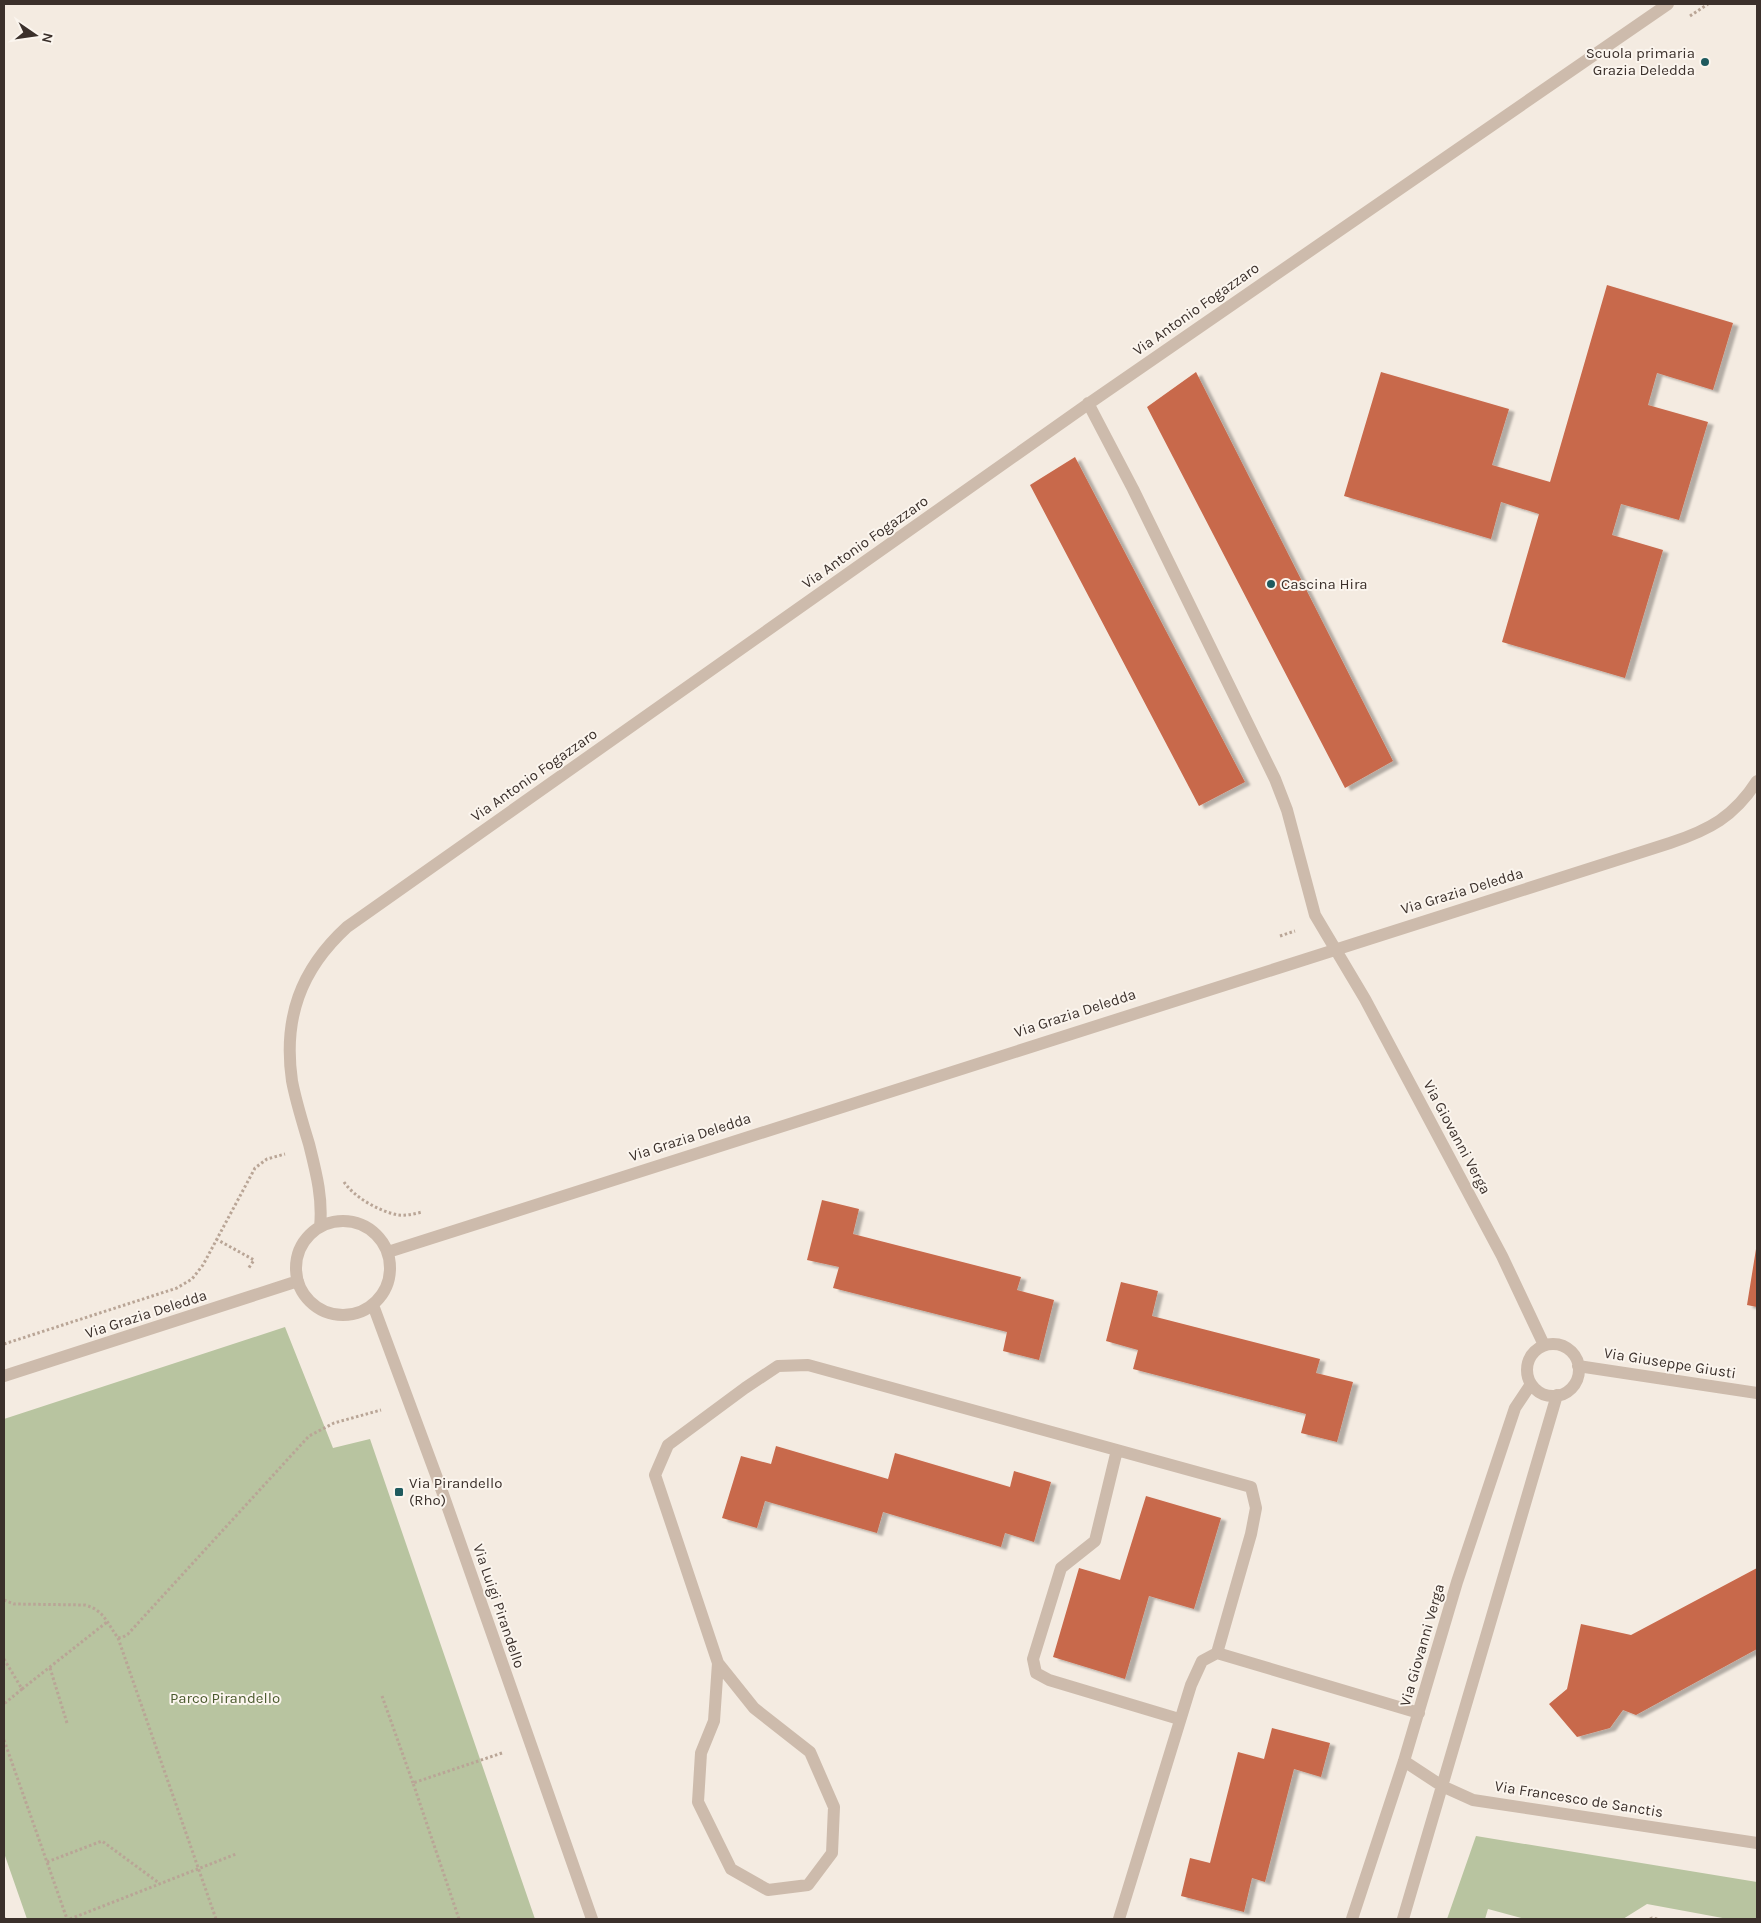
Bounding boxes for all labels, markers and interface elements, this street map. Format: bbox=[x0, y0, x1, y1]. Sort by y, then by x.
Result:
north arrow bbox=[10, 10, 60, 60]
text: N bbox=[38, 31, 57, 45]
place label: Scuola primaria Grazia Deledda bbox=[1586, 44, 1695, 79]
marker: Scuola primaria Grazia Deledda bbox=[1699, 56, 1711, 68]
street label: Via Antonio Fogazzaro bbox=[1129, 259, 1263, 359]
street label: Via Antonio Fogazzaro bbox=[798, 492, 932, 592]
place label: Cascina Hira bbox=[1281, 575, 1368, 593]
marker: Cascina Hira bbox=[1265, 578, 1277, 590]
street label: Via Antonio Fogazzaro bbox=[467, 725, 601, 825]
street label: Via Grazia Deledda bbox=[1399, 864, 1525, 918]
street label: Via Grazia Deledda bbox=[1012, 985, 1138, 1041]
street label: Via Giovanni Verga bbox=[1419, 1077, 1495, 1197]
street label: Via Grazia Deledda bbox=[627, 1109, 753, 1165]
street label: Via Grazia Deledda bbox=[83, 1286, 209, 1342]
street label: Via Giuseppe Giusti bbox=[1603, 1344, 1737, 1382]
place label: Via Pirandello (Rho) bbox=[409, 1474, 502, 1509]
marker: Via Pirandello (Rho) bbox=[393, 1486, 405, 1498]
street label: Via Luigi Pirandello bbox=[469, 1541, 529, 1671]
street label: Via Giovanni Verga bbox=[1396, 1582, 1448, 1708]
park label: Parco Pirandello bbox=[170, 1689, 280, 1707]
street label: Via Francesco de Sanctis bbox=[1493, 1777, 1665, 1821]

